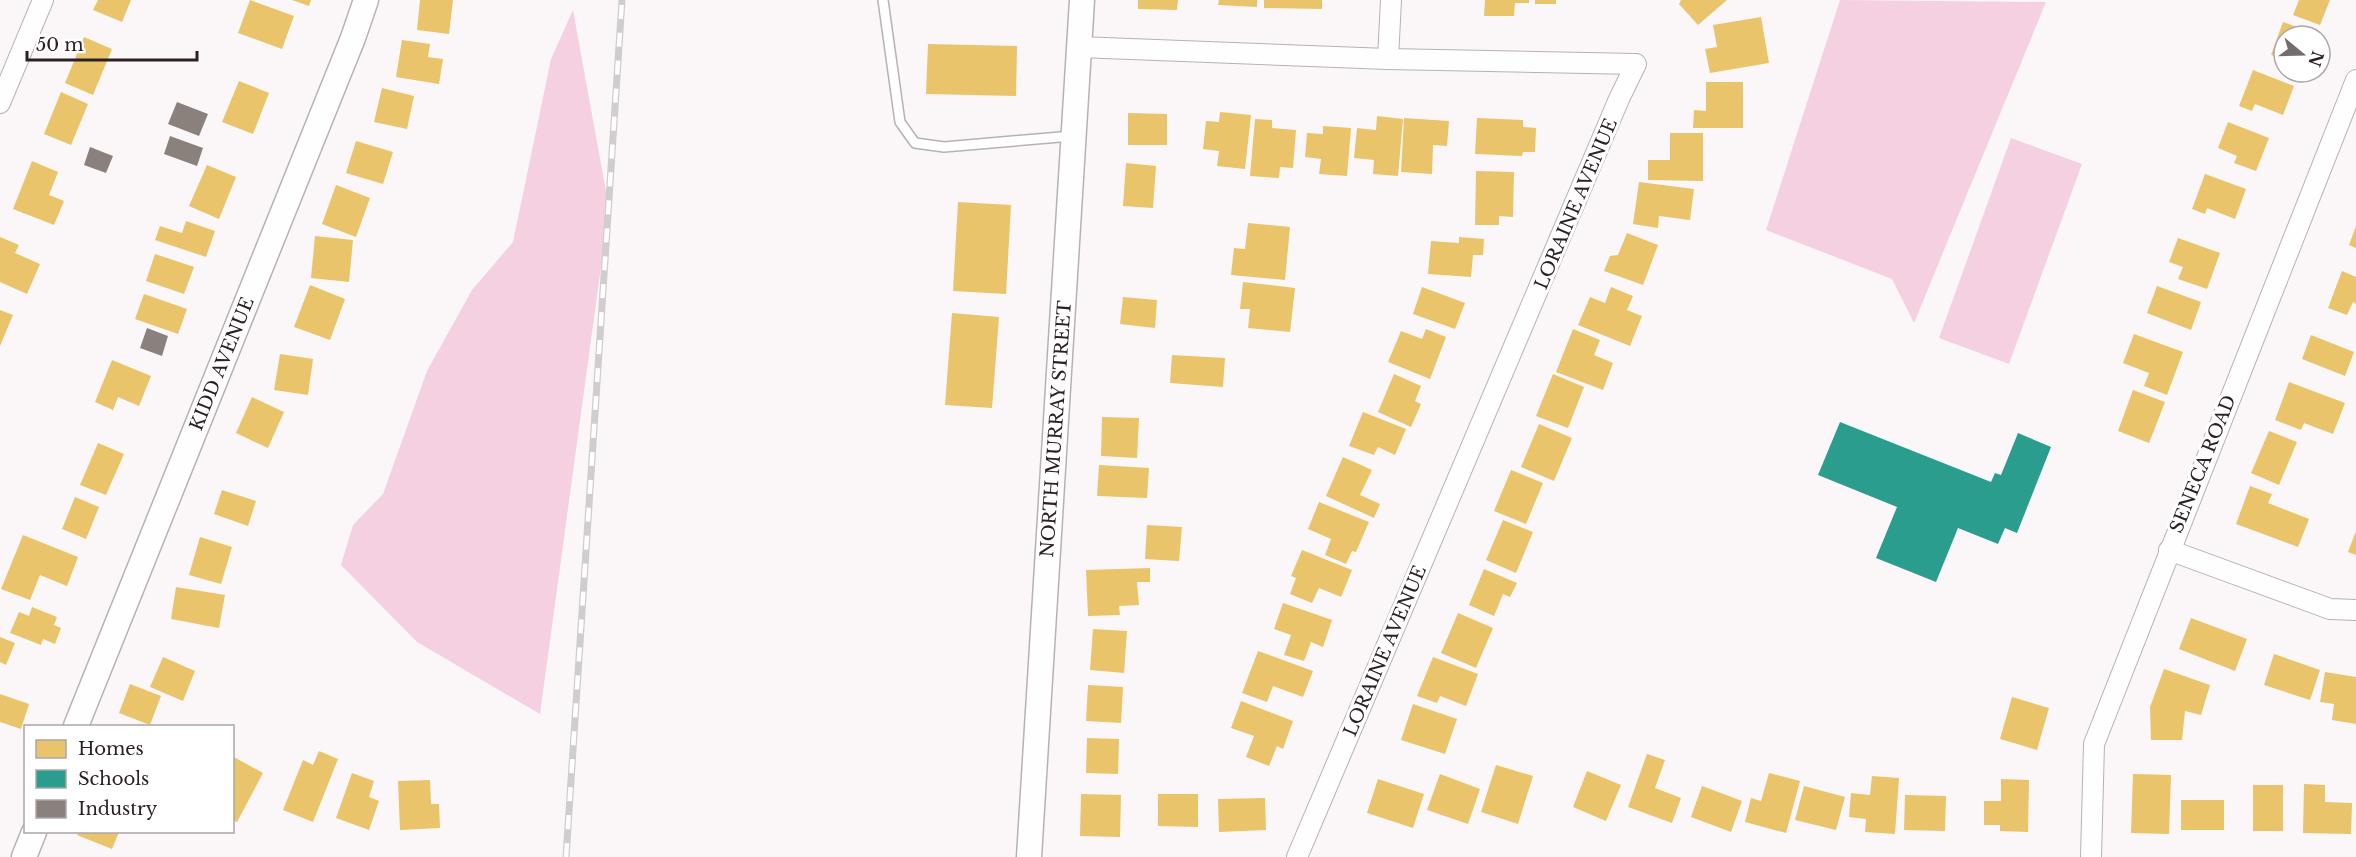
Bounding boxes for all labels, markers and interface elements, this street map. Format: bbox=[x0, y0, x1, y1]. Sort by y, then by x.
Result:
scale bar bbox=[27, 24, 196, 62]
north arrow bbox=[2272, 24, 2332, 84]
text: 50 m bbox=[36, 34, 84, 56]
text: N bbox=[2304, 49, 2328, 69]
street label: LORAINE AVENUE bbox=[1530, 115, 1622, 293]
street label: KIDD AVENUE bbox=[185, 294, 259, 434]
street label: NORTH MURRAY STREET bbox=[1036, 299, 1076, 558]
street label: SENECA ROAD bbox=[2165, 392, 2241, 536]
street label: LORAINE AVENUE bbox=[1339, 562, 1431, 740]
legend bbox=[24, 725, 234, 833]
text: Homes bbox=[78, 738, 144, 760]
text: Schools bbox=[78, 768, 149, 790]
text: Industry bbox=[78, 798, 158, 820]

